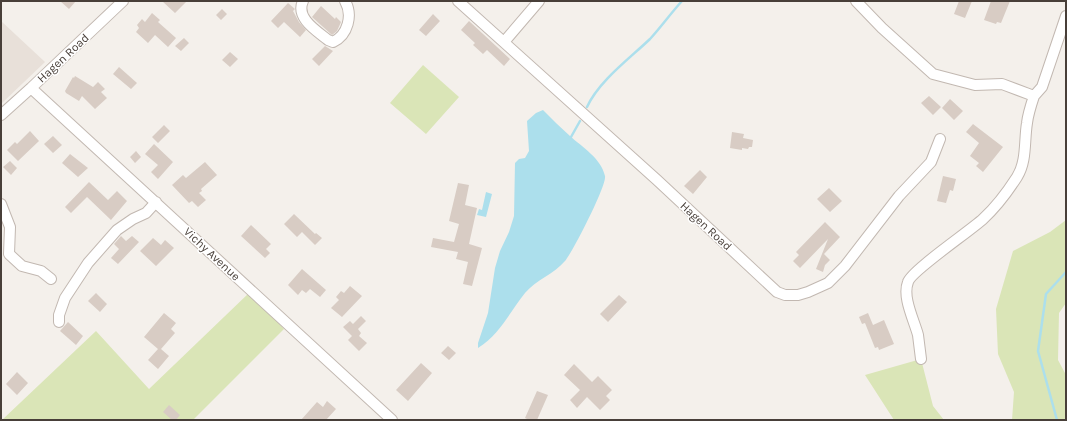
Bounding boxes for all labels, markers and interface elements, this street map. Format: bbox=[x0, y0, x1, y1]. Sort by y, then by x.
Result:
street label: Hagen Road bbox=[34, 31, 92, 85]
street label: Hagen Road bbox=[677, 199, 735, 253]
street label: Vichy Avenue bbox=[181, 224, 243, 284]

